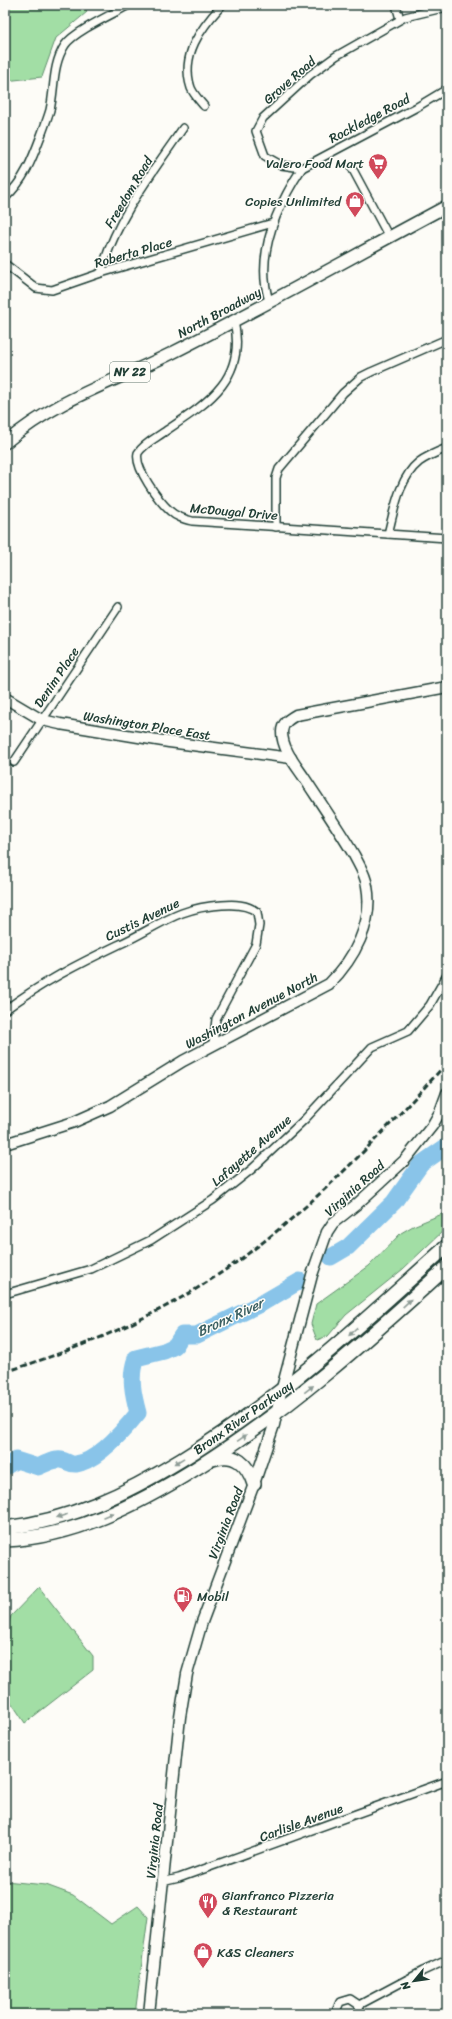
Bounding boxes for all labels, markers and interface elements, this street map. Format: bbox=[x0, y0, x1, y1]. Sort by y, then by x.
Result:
street label: Grove Road bbox=[258, 50, 322, 110]
street label: Rockledge Road bbox=[324, 87, 415, 150]
street label: Freedom Road bbox=[98, 151, 160, 233]
place label: Valero Food Mart bbox=[266, 152, 364, 175]
supermarket icon: Valero Food Mart bbox=[367, 152, 389, 180]
place label: Copies Unlimited bbox=[245, 190, 342, 213]
shop icon: Copies Unlimited bbox=[344, 190, 366, 218]
street label: Roberta Place bbox=[91, 230, 175, 275]
street label: North Broadway bbox=[173, 280, 266, 344]
road number: NY 22 bbox=[110, 362, 150, 382]
street label: McDougal Drive bbox=[189, 496, 279, 527]
street label: Denim Place bbox=[27, 642, 86, 712]
street label: Washington Place East bbox=[82, 704, 213, 747]
street label: Custis Avenue bbox=[101, 891, 184, 947]
street label: Washington Avenue North bbox=[181, 966, 322, 1055]
street label: Lafayette Avenue bbox=[206, 1109, 297, 1192]
street label: Virginia Road bbox=[319, 1154, 391, 1222]
water label: Bronx River bbox=[193, 1290, 271, 1344]
one-way arrow bbox=[402, 1299, 412, 1308]
one-way arrow bbox=[347, 1328, 358, 1337]
street label: Bronx River Parkway bbox=[188, 1374, 299, 1461]
one-way arrow bbox=[304, 1384, 315, 1393]
one-way arrow bbox=[237, 1434, 247, 1442]
one-way arrow bbox=[173, 1457, 185, 1464]
street label: Virginia Road bbox=[201, 1483, 250, 1562]
one-way arrow bbox=[103, 1512, 115, 1518]
one-way arrow bbox=[56, 1514, 68, 1520]
fuel station icon: Mobil bbox=[172, 1585, 194, 1613]
place label: Mobil bbox=[197, 1585, 229, 1608]
street label: Carlisle Avenue bbox=[256, 1797, 346, 1848]
street label: Virginia Road bbox=[139, 1801, 170, 1880]
place label: Gianfranco Pizzeria & Restaurant bbox=[222, 1884, 334, 1922]
restaurant icon: Gianfranco Pizzeria & Restaurant bbox=[197, 1891, 219, 1919]
shop icon: K&S Cleaners bbox=[192, 1941, 214, 1969]
place label: K&S Cleaners bbox=[217, 1941, 295, 1964]
north arrow bbox=[394, 1961, 434, 2001]
text: N bbox=[395, 1977, 416, 1994]

